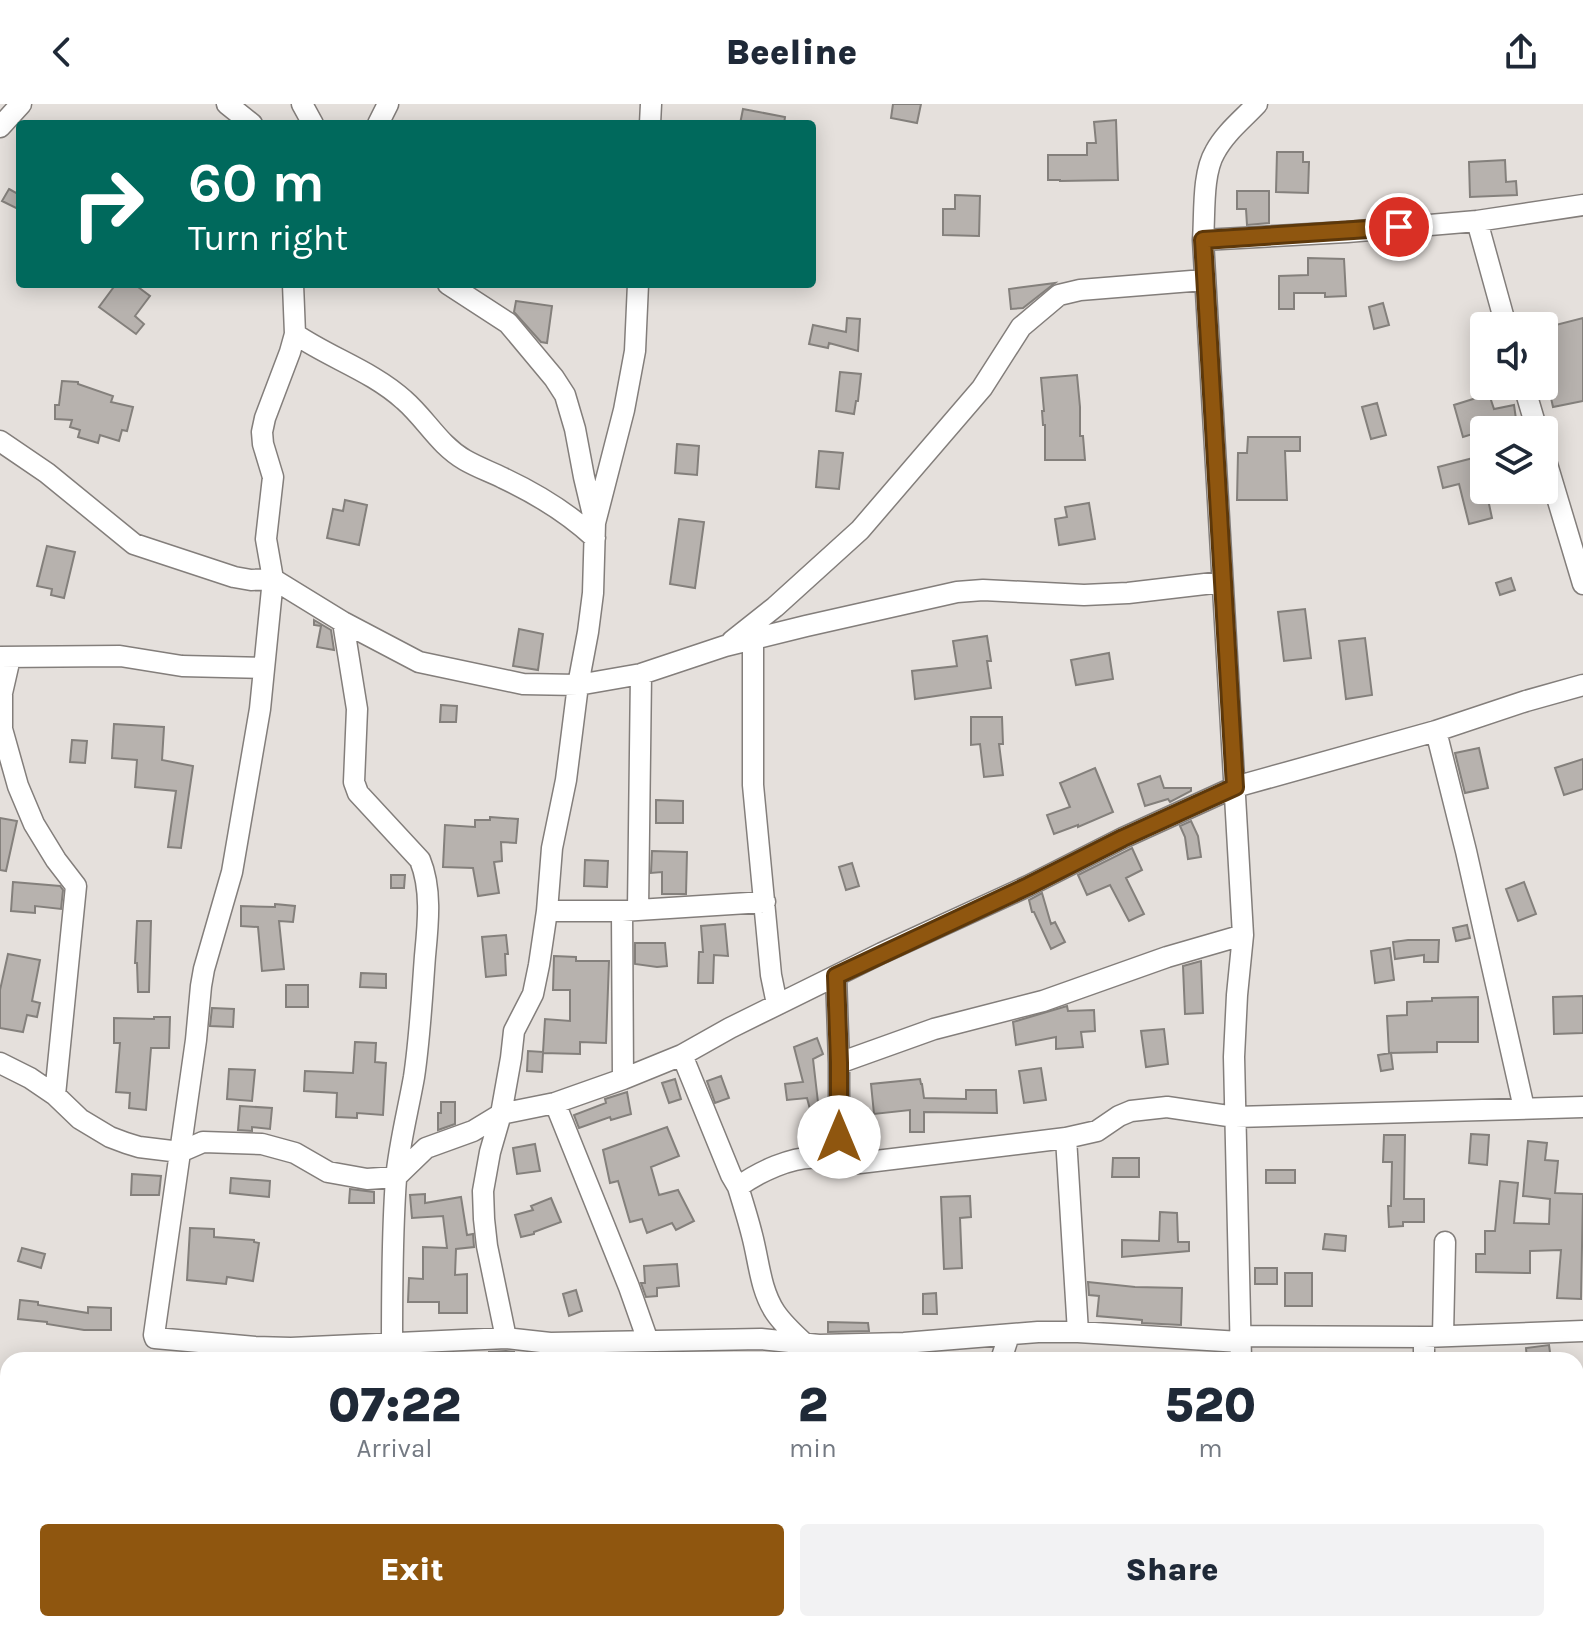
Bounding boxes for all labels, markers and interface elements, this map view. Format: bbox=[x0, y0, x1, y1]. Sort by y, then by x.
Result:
icon: back bbox=[40, 30, 84, 74]
icon: share bbox=[1499, 30, 1543, 74]
text: Beeline bbox=[726, 31, 857, 73]
text: 60 m bbox=[188, 150, 325, 215]
icon: right bbox=[56, 152, 160, 256]
pin bbox=[1365, 193, 1433, 261]
icon: arrive bbox=[1377, 205, 1421, 249]
text: Turn right bbox=[188, 217, 348, 259]
map controls bbox=[1470, 312, 1558, 504]
button: sound bbox=[1470, 312, 1558, 400]
button: layers bbox=[1470, 416, 1558, 504]
position arrow bbox=[797, 1095, 881, 1179]
text: 07:22 bbox=[328, 1377, 461, 1433]
text: 2 bbox=[798, 1377, 828, 1433]
text: 520 bbox=[1165, 1377, 1256, 1433]
text: Arrival bbox=[356, 1433, 433, 1464]
text: min bbox=[789, 1433, 837, 1464]
text: m bbox=[1198, 1433, 1223, 1464]
button: Exit bbox=[40, 1524, 784, 1616]
button: Share bbox=[800, 1524, 1544, 1616]

